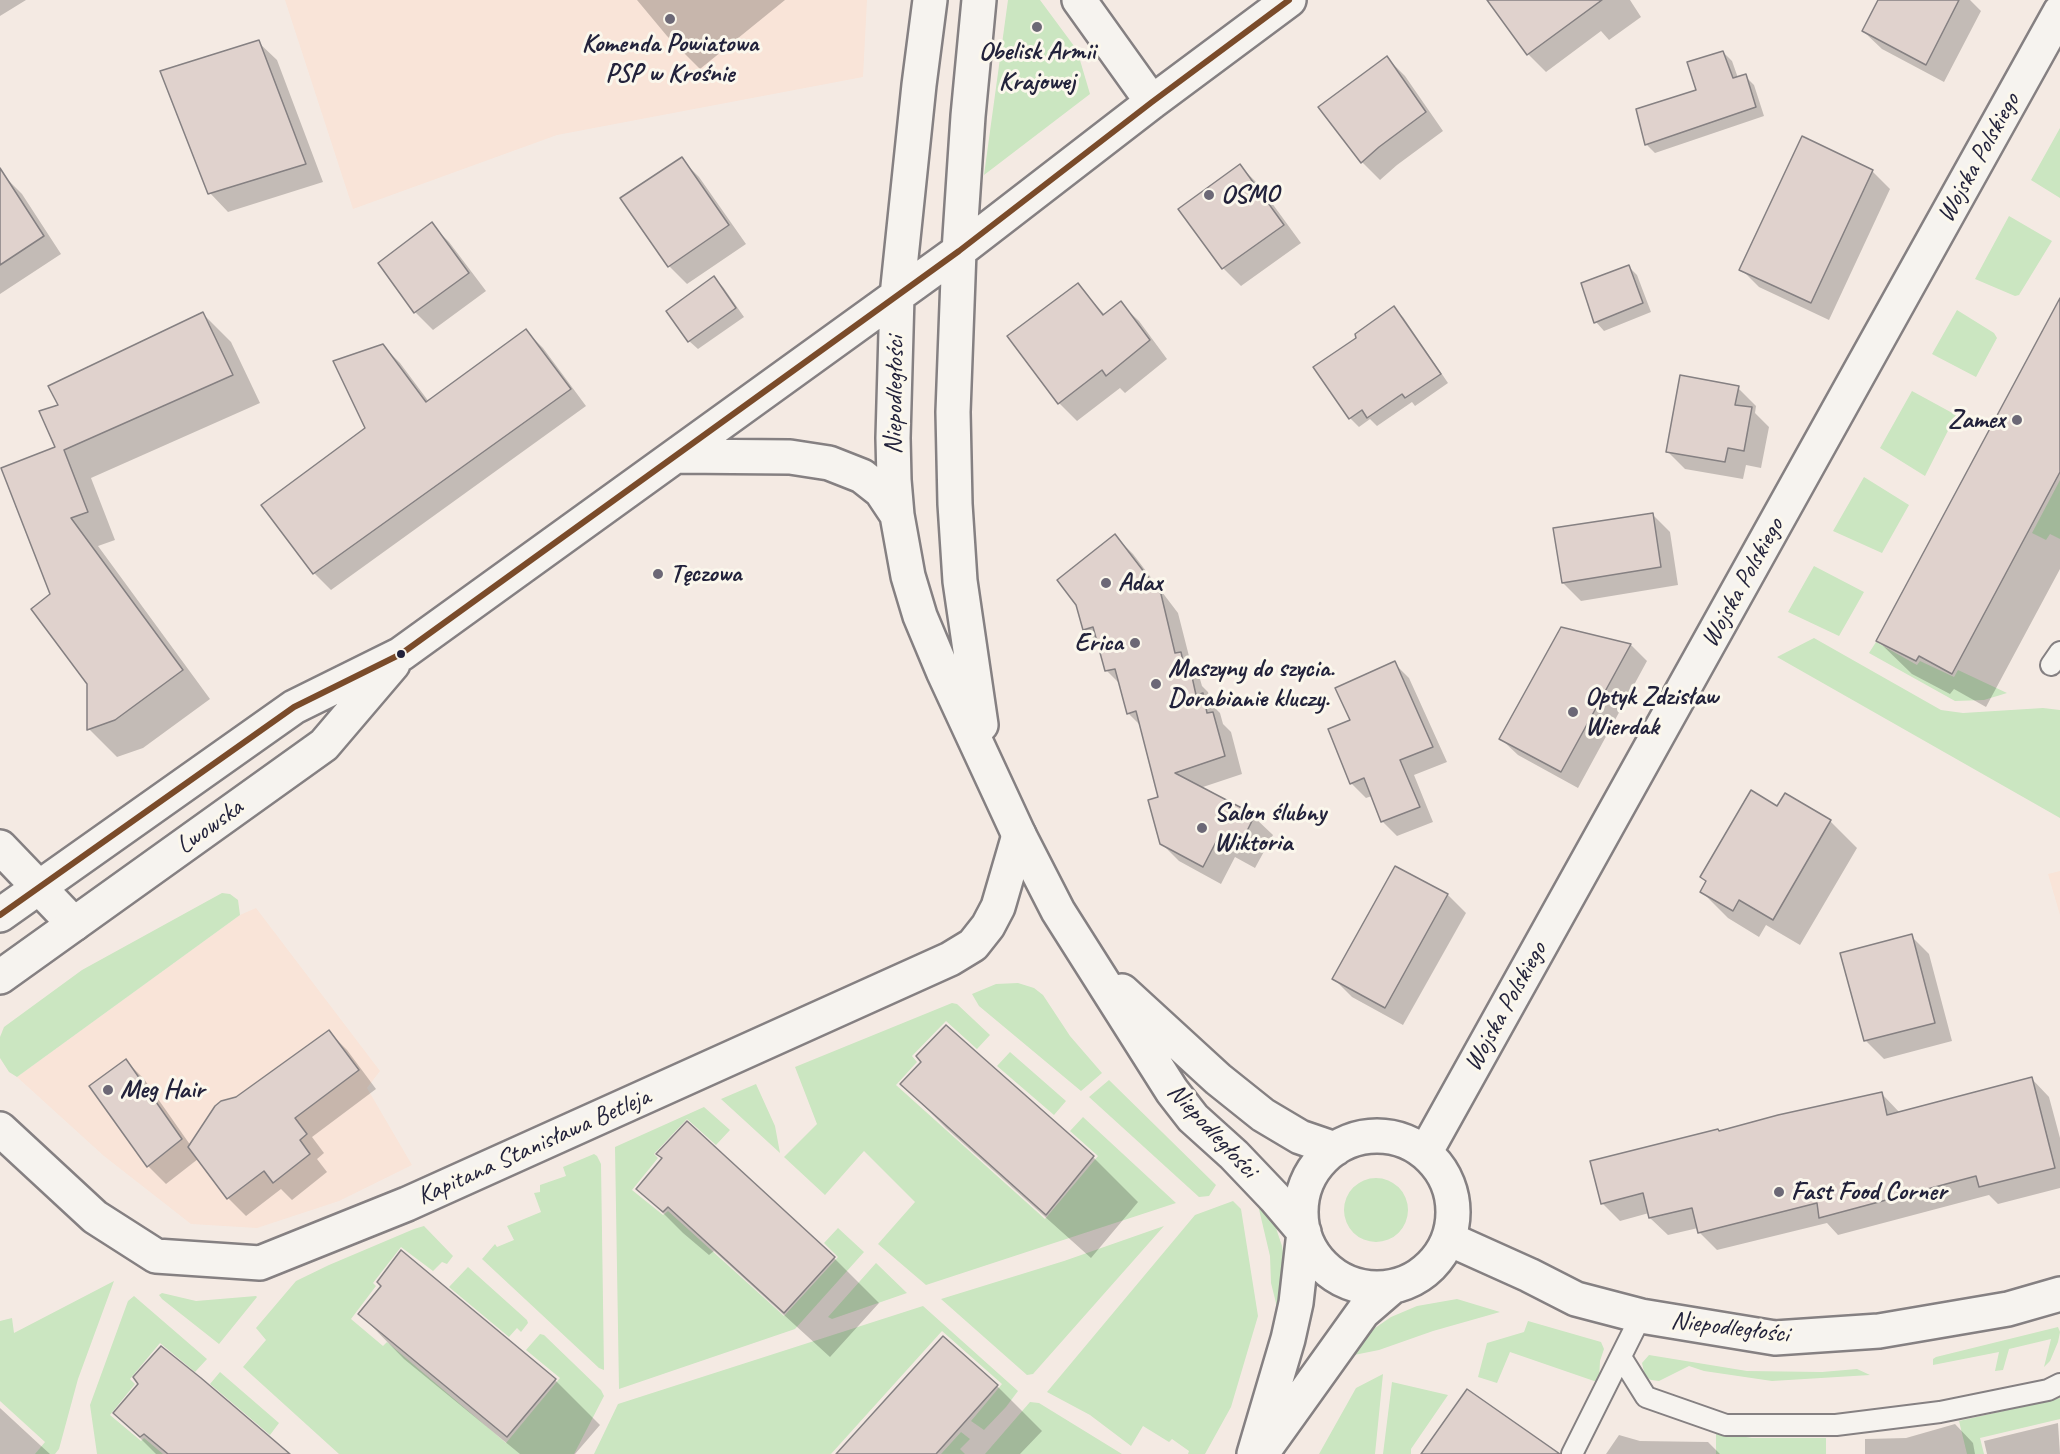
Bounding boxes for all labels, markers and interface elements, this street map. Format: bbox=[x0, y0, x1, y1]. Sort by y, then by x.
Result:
marker: Komenda Powiatowa PSP w Krośnie bbox=[663, 12, 677, 26]
marker: Obelisk Armii Krajowej bbox=[1030, 20, 1044, 34]
place label: Komenda Powiatowa PSP w Krośnie bbox=[582, 28, 758, 89]
place label: Obelisk Armii Krajowej bbox=[979, 36, 1095, 98]
street label: Wojska Polskiego bbox=[1931, 88, 2027, 228]
place label: OSMO bbox=[1221, 179, 1279, 211]
marker: OSMO bbox=[1202, 188, 1216, 202]
street label: Niepodległości bbox=[878, 335, 912, 455]
place label: Zamex bbox=[1948, 404, 2005, 436]
marker: Zamex bbox=[2010, 413, 2024, 427]
street label: Wojska Polskiego bbox=[1695, 513, 1791, 653]
place label: Tęczowa bbox=[670, 558, 742, 590]
marker: Tęczowa bbox=[651, 567, 665, 581]
place label: Adax bbox=[1118, 567, 1162, 599]
marker: Adax bbox=[1099, 576, 1113, 590]
place label: Erica bbox=[1075, 627, 1123, 659]
marker: Erica bbox=[1128, 636, 1142, 650]
unlabelled marker bbox=[395, 648, 407, 660]
place label: Maszyny do szycia. Dorabianie kluczy. bbox=[1168, 653, 1334, 714]
marker: Maszyny do szycia. Dorabianie kluczy. bbox=[1149, 677, 1163, 691]
place label: Optyk Zdzisław Wierdak bbox=[1585, 681, 1718, 742]
marker: Optyk Zdzisław Wierdak bbox=[1566, 705, 1580, 719]
street label: Lwowska bbox=[171, 792, 249, 862]
place label: Salon ślubny Wiktoria bbox=[1214, 797, 1326, 858]
marker: Salon ślubny Wiktoria bbox=[1195, 821, 1209, 835]
street label: Wojska Polskiego bbox=[1458, 937, 1554, 1077]
place label: Meg Hair bbox=[120, 1074, 204, 1106]
street label: Niepodległości bbox=[1160, 1077, 1264, 1185]
street label: Kapitana Stanisława Betleja bbox=[413, 1082, 655, 1212]
marker: Meg Hair bbox=[101, 1083, 115, 1097]
place label: Fast Food Corner bbox=[1791, 1176, 1946, 1208]
marker: Fast Food Corner bbox=[1772, 1185, 1786, 1199]
street label: Niepodległości bbox=[1669, 1305, 1791, 1351]

